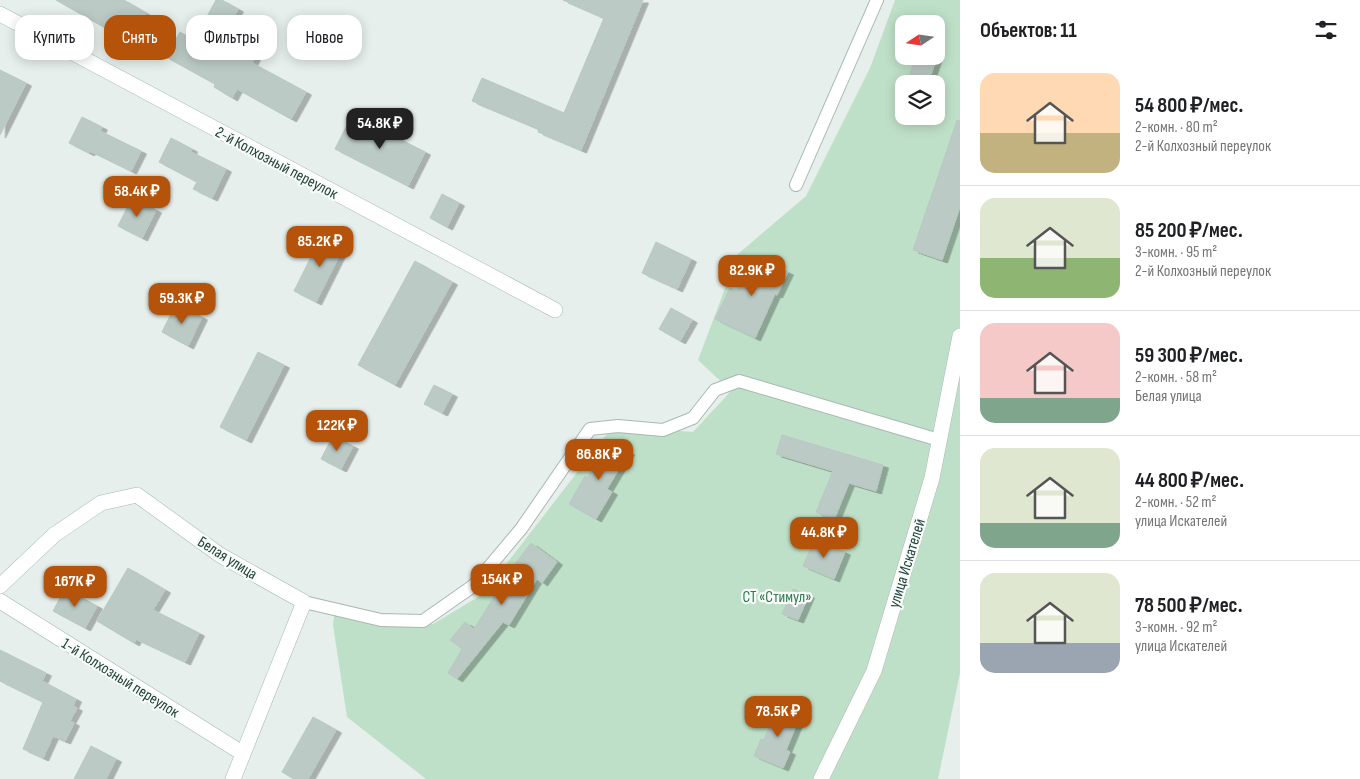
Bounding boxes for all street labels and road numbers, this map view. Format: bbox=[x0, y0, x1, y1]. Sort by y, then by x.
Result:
street label: 2-й Колхозный переулок bbox=[212, 123, 342, 204]
street label: улица Искателей bbox=[885, 517, 930, 610]
street label: Белая улица bbox=[194, 533, 261, 584]
street label: 1-й Колхозный переулок bbox=[58, 634, 183, 723]

